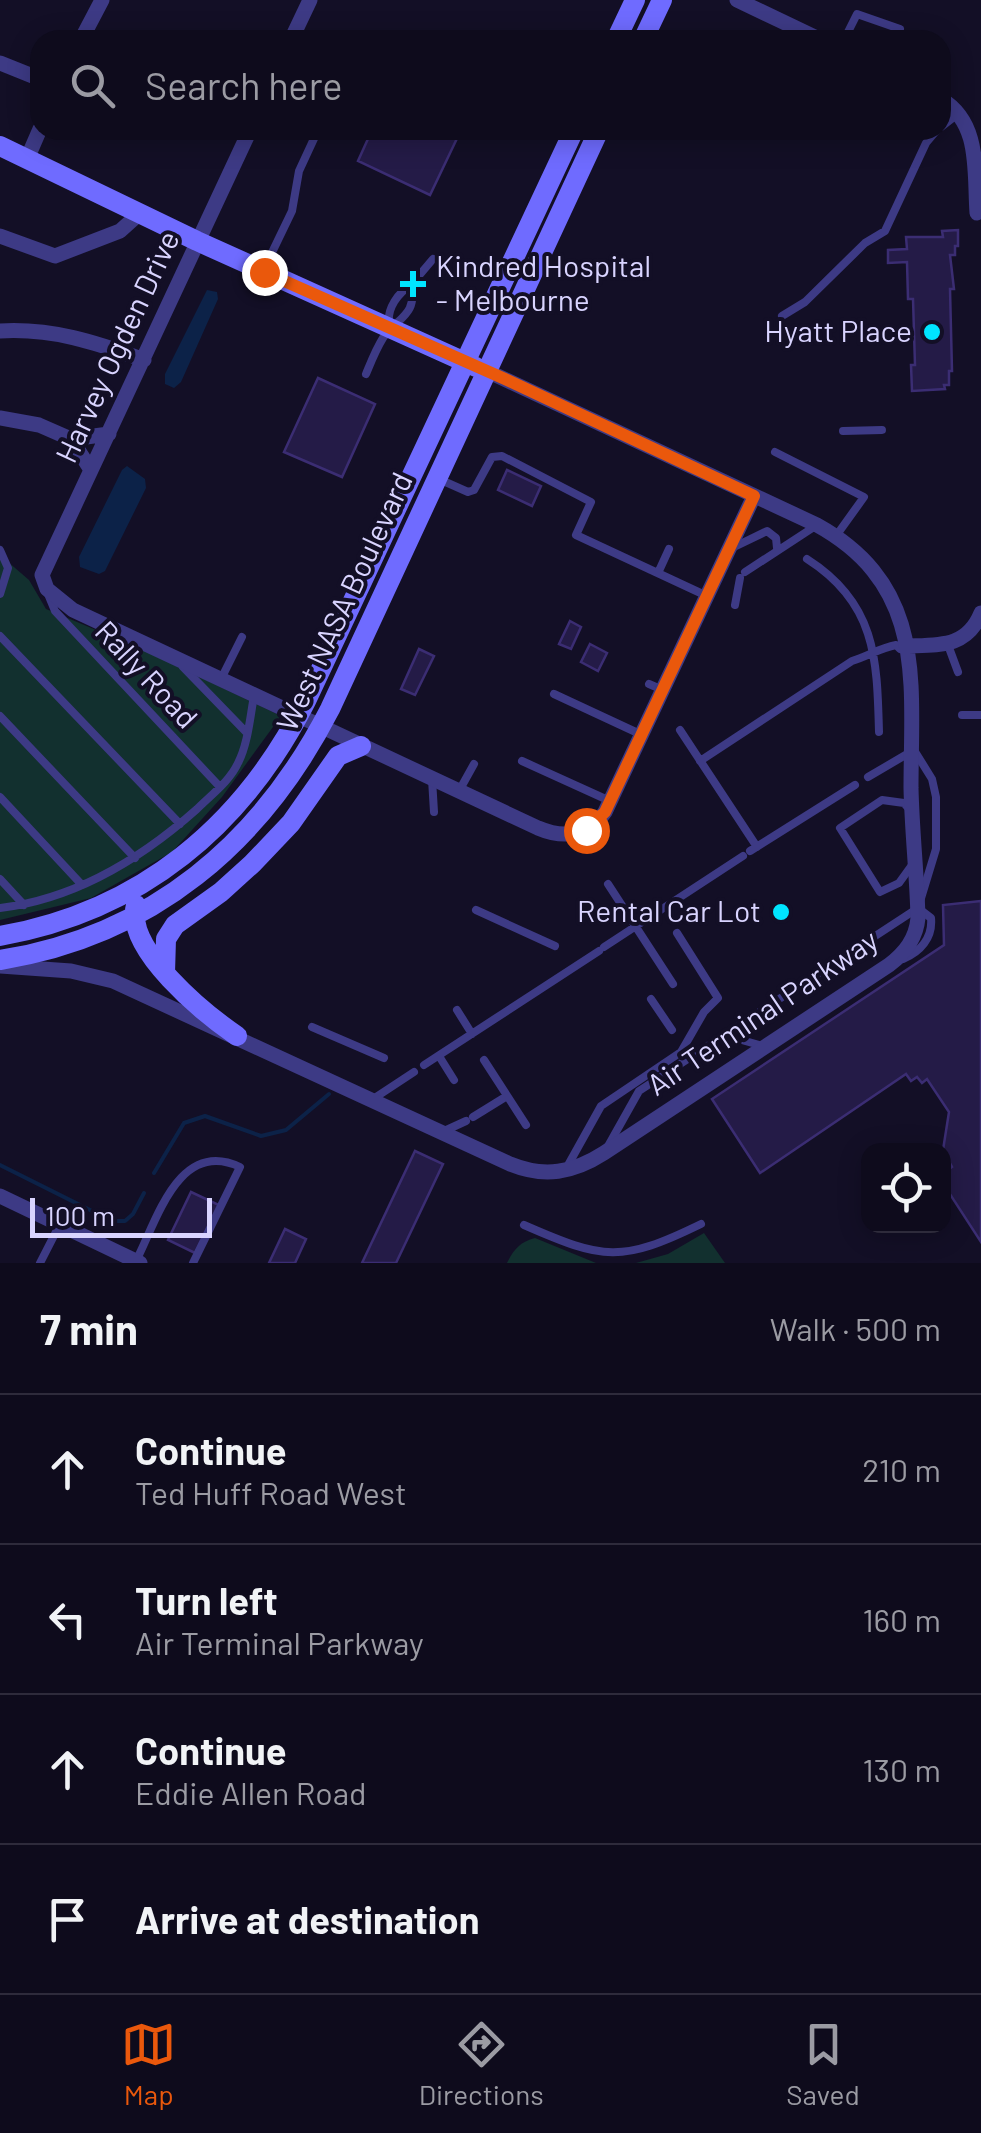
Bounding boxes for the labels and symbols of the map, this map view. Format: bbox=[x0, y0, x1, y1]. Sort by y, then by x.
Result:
street label: Harvey Ogden Drive bbox=[47, 225, 186, 468]
place label: Kindred Hospital - Melbourne bbox=[436, 247, 651, 317]
route end bbox=[242, 250, 288, 296]
marker: Kindred Hospital - Melbourne bbox=[400, 271, 426, 297]
place label: Hyatt Place bbox=[764, 312, 912, 348]
marker: Hyatt Place bbox=[921, 321, 943, 343]
street label: West NASA Boulevard bbox=[267, 466, 419, 736]
street label: Rally Road bbox=[89, 612, 206, 735]
route start bbox=[564, 808, 610, 854]
place label: Rental Car Lot bbox=[577, 892, 761, 928]
marker: Rental Car Lot bbox=[770, 901, 792, 923]
street label: Air Terminal Parkway bbox=[640, 921, 884, 1102]
scale bar bbox=[30, 1193, 212, 1238]

